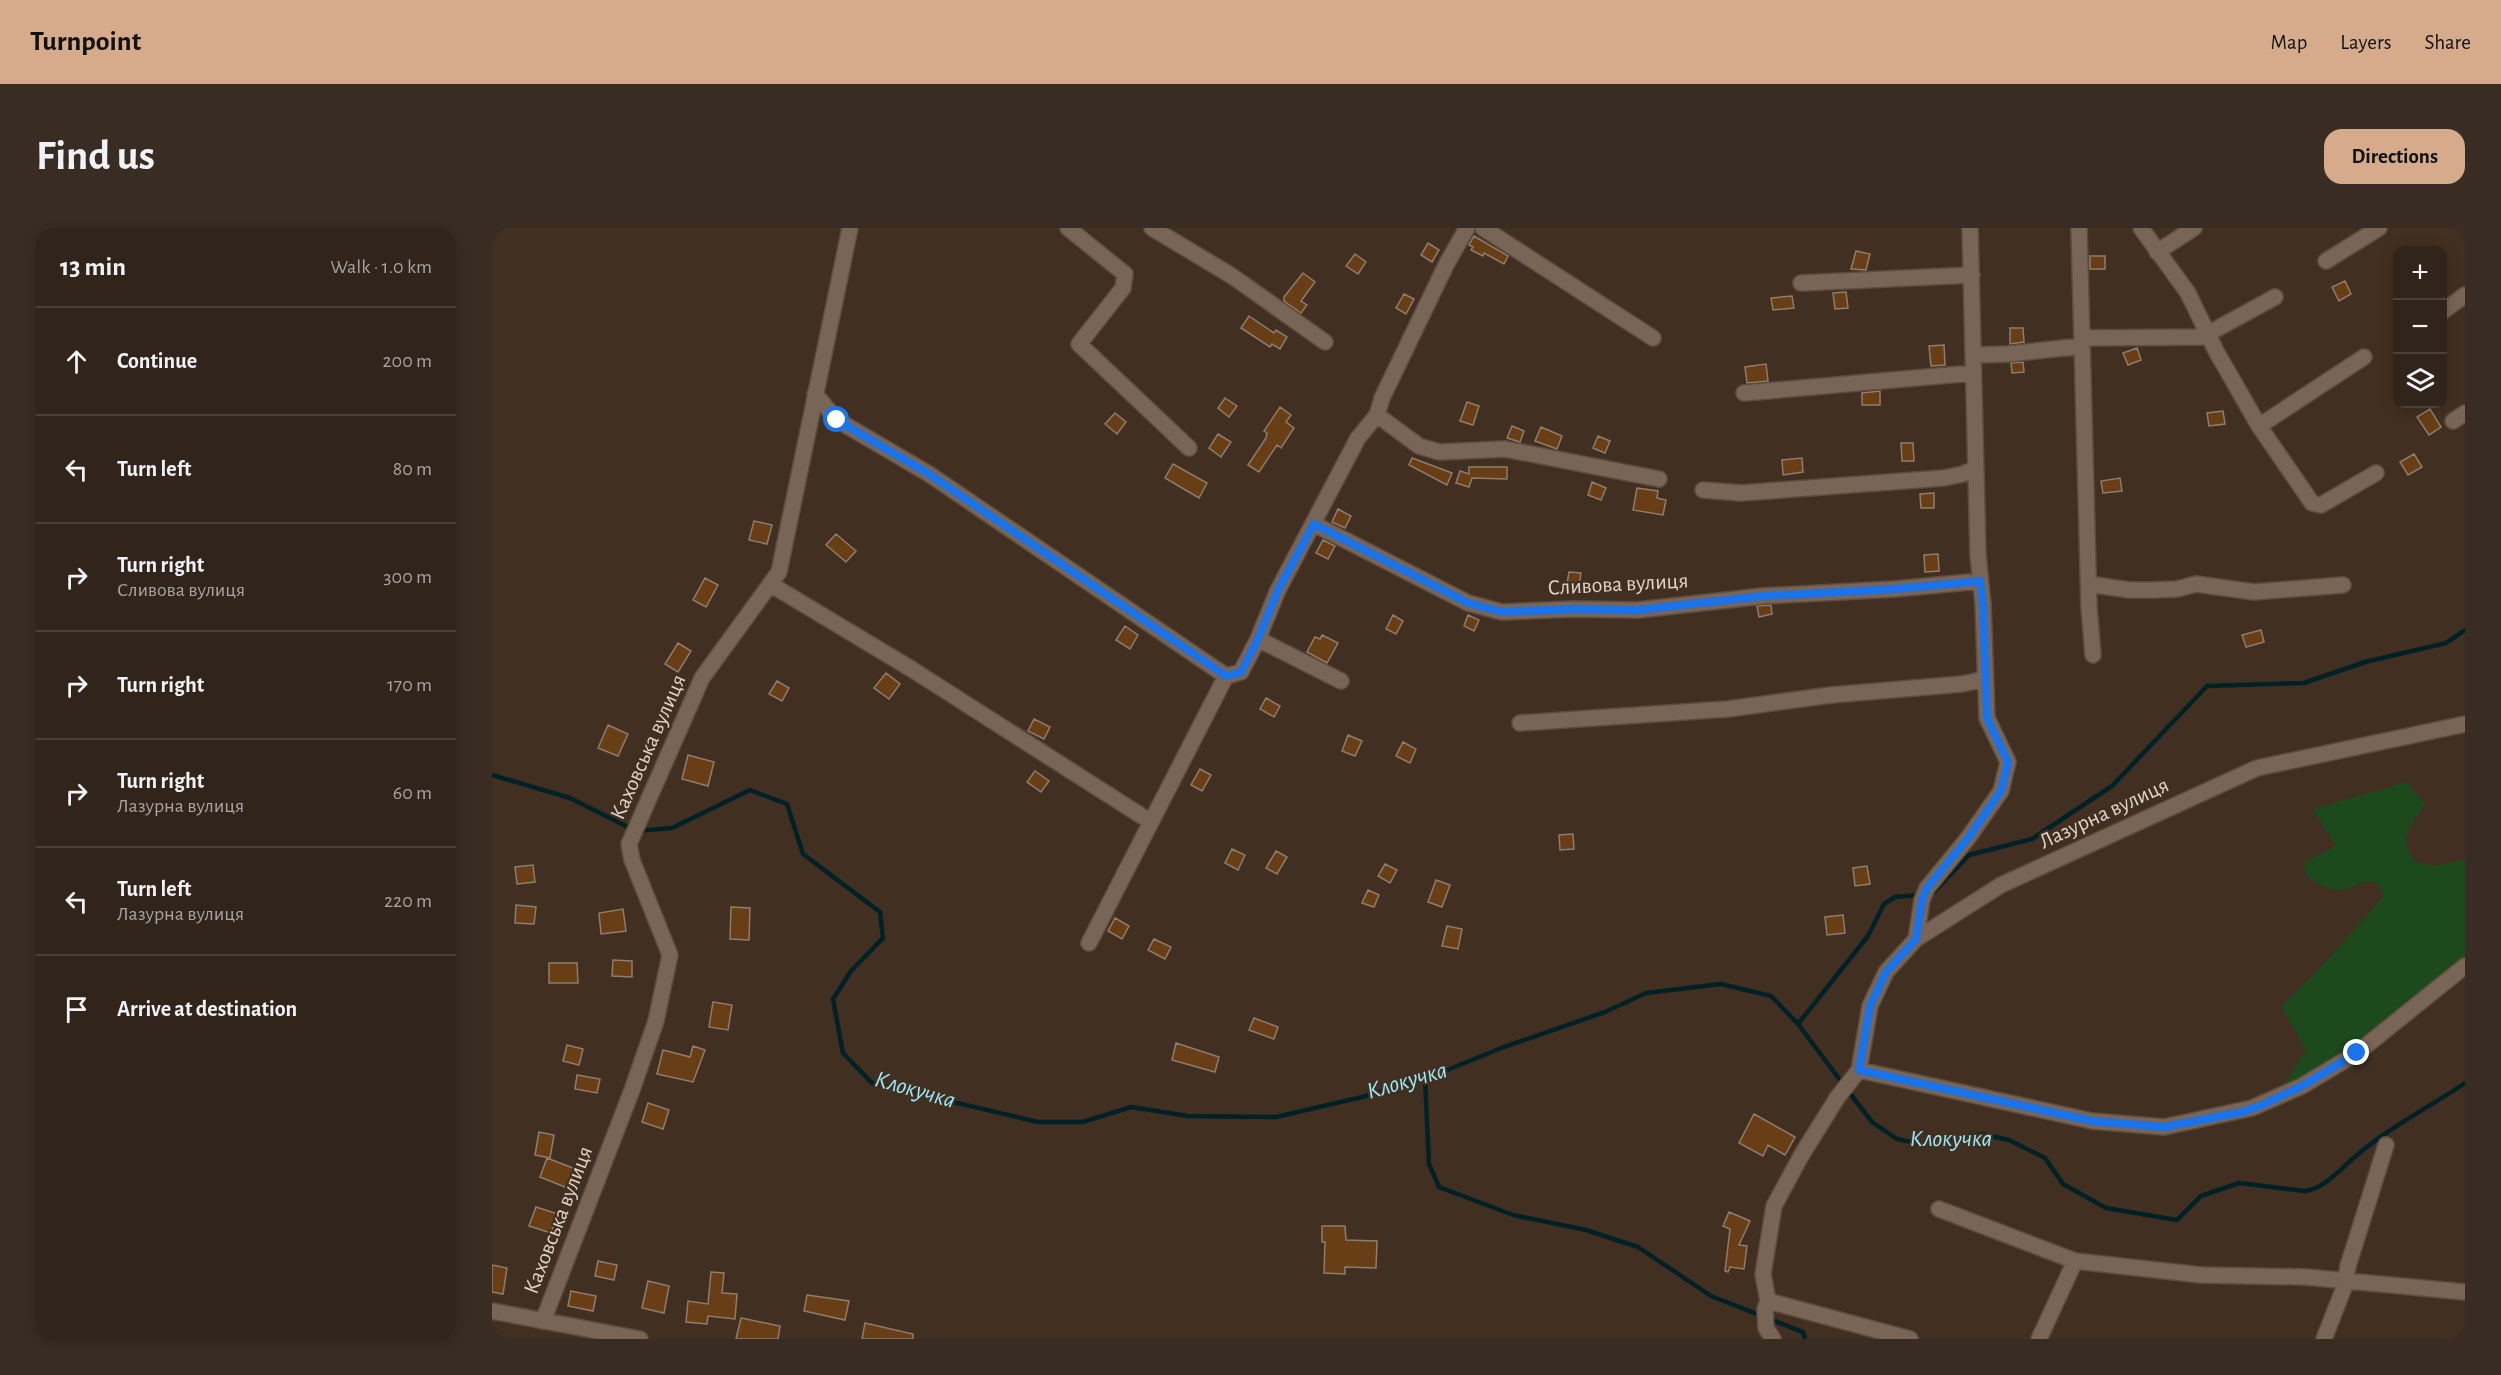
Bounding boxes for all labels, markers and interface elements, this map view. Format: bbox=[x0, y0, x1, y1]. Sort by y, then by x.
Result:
text: Turnpoint bbox=[30, 28, 141, 56]
text: Map bbox=[2271, 32, 2307, 53]
text: Layers bbox=[2340, 32, 2391, 53]
text: Share bbox=[2424, 32, 2471, 53]
button: Directions bbox=[2324, 129, 2465, 184]
text: Find us bbox=[36, 135, 155, 177]
map controls bbox=[2393, 246, 2447, 408]
button: + bbox=[2393, 246, 2447, 300]
text: 13 min bbox=[60, 254, 126, 280]
text: Walk · 1.0 km bbox=[330, 257, 432, 277]
button: − bbox=[2393, 300, 2447, 354]
icon: ahead bbox=[60, 345, 93, 378]
text: Continue bbox=[117, 350, 197, 372]
text: 200 m bbox=[382, 351, 432, 371]
button: layers bbox=[2393, 354, 2447, 408]
route start bbox=[823, 406, 849, 432]
icon: left bbox=[60, 453, 93, 486]
text: Turn left bbox=[117, 458, 191, 480]
text: 80 m bbox=[393, 459, 432, 479]
text: Turn right bbox=[117, 554, 204, 576]
icon: right bbox=[60, 561, 93, 594]
text: 300 m bbox=[383, 567, 432, 587]
street label: Сливова вулиця bbox=[1547, 569, 1689, 599]
text: Сливова вулиця bbox=[117, 580, 245, 600]
icon: right bbox=[60, 669, 93, 702]
street label: Каховська вулиця bbox=[606, 671, 690, 823]
text: Turn right bbox=[117, 674, 204, 696]
text: 170 m bbox=[387, 675, 432, 695]
text: Turn right bbox=[117, 770, 204, 792]
street label: Лазурна вулиця bbox=[2036, 773, 2172, 853]
icon: right bbox=[60, 777, 93, 810]
text: 60 m bbox=[393, 783, 432, 803]
text: Лазурна вулиця bbox=[117, 796, 244, 816]
text: Turn left bbox=[117, 878, 191, 900]
icon: left bbox=[60, 885, 93, 918]
text: 220 m bbox=[384, 891, 432, 911]
text: Лазурна вулиця bbox=[117, 904, 244, 924]
icon: arrive bbox=[60, 993, 93, 1026]
text: Arrive at destination bbox=[117, 998, 297, 1020]
route end bbox=[2343, 1039, 2369, 1065]
water label: Клокучка bbox=[1364, 1058, 1450, 1104]
water label: Клокучка bbox=[872, 1067, 958, 1113]
water label: Клокучка bbox=[1910, 1127, 1992, 1151]
street label: Каховська вулиця bbox=[520, 1143, 596, 1297]

